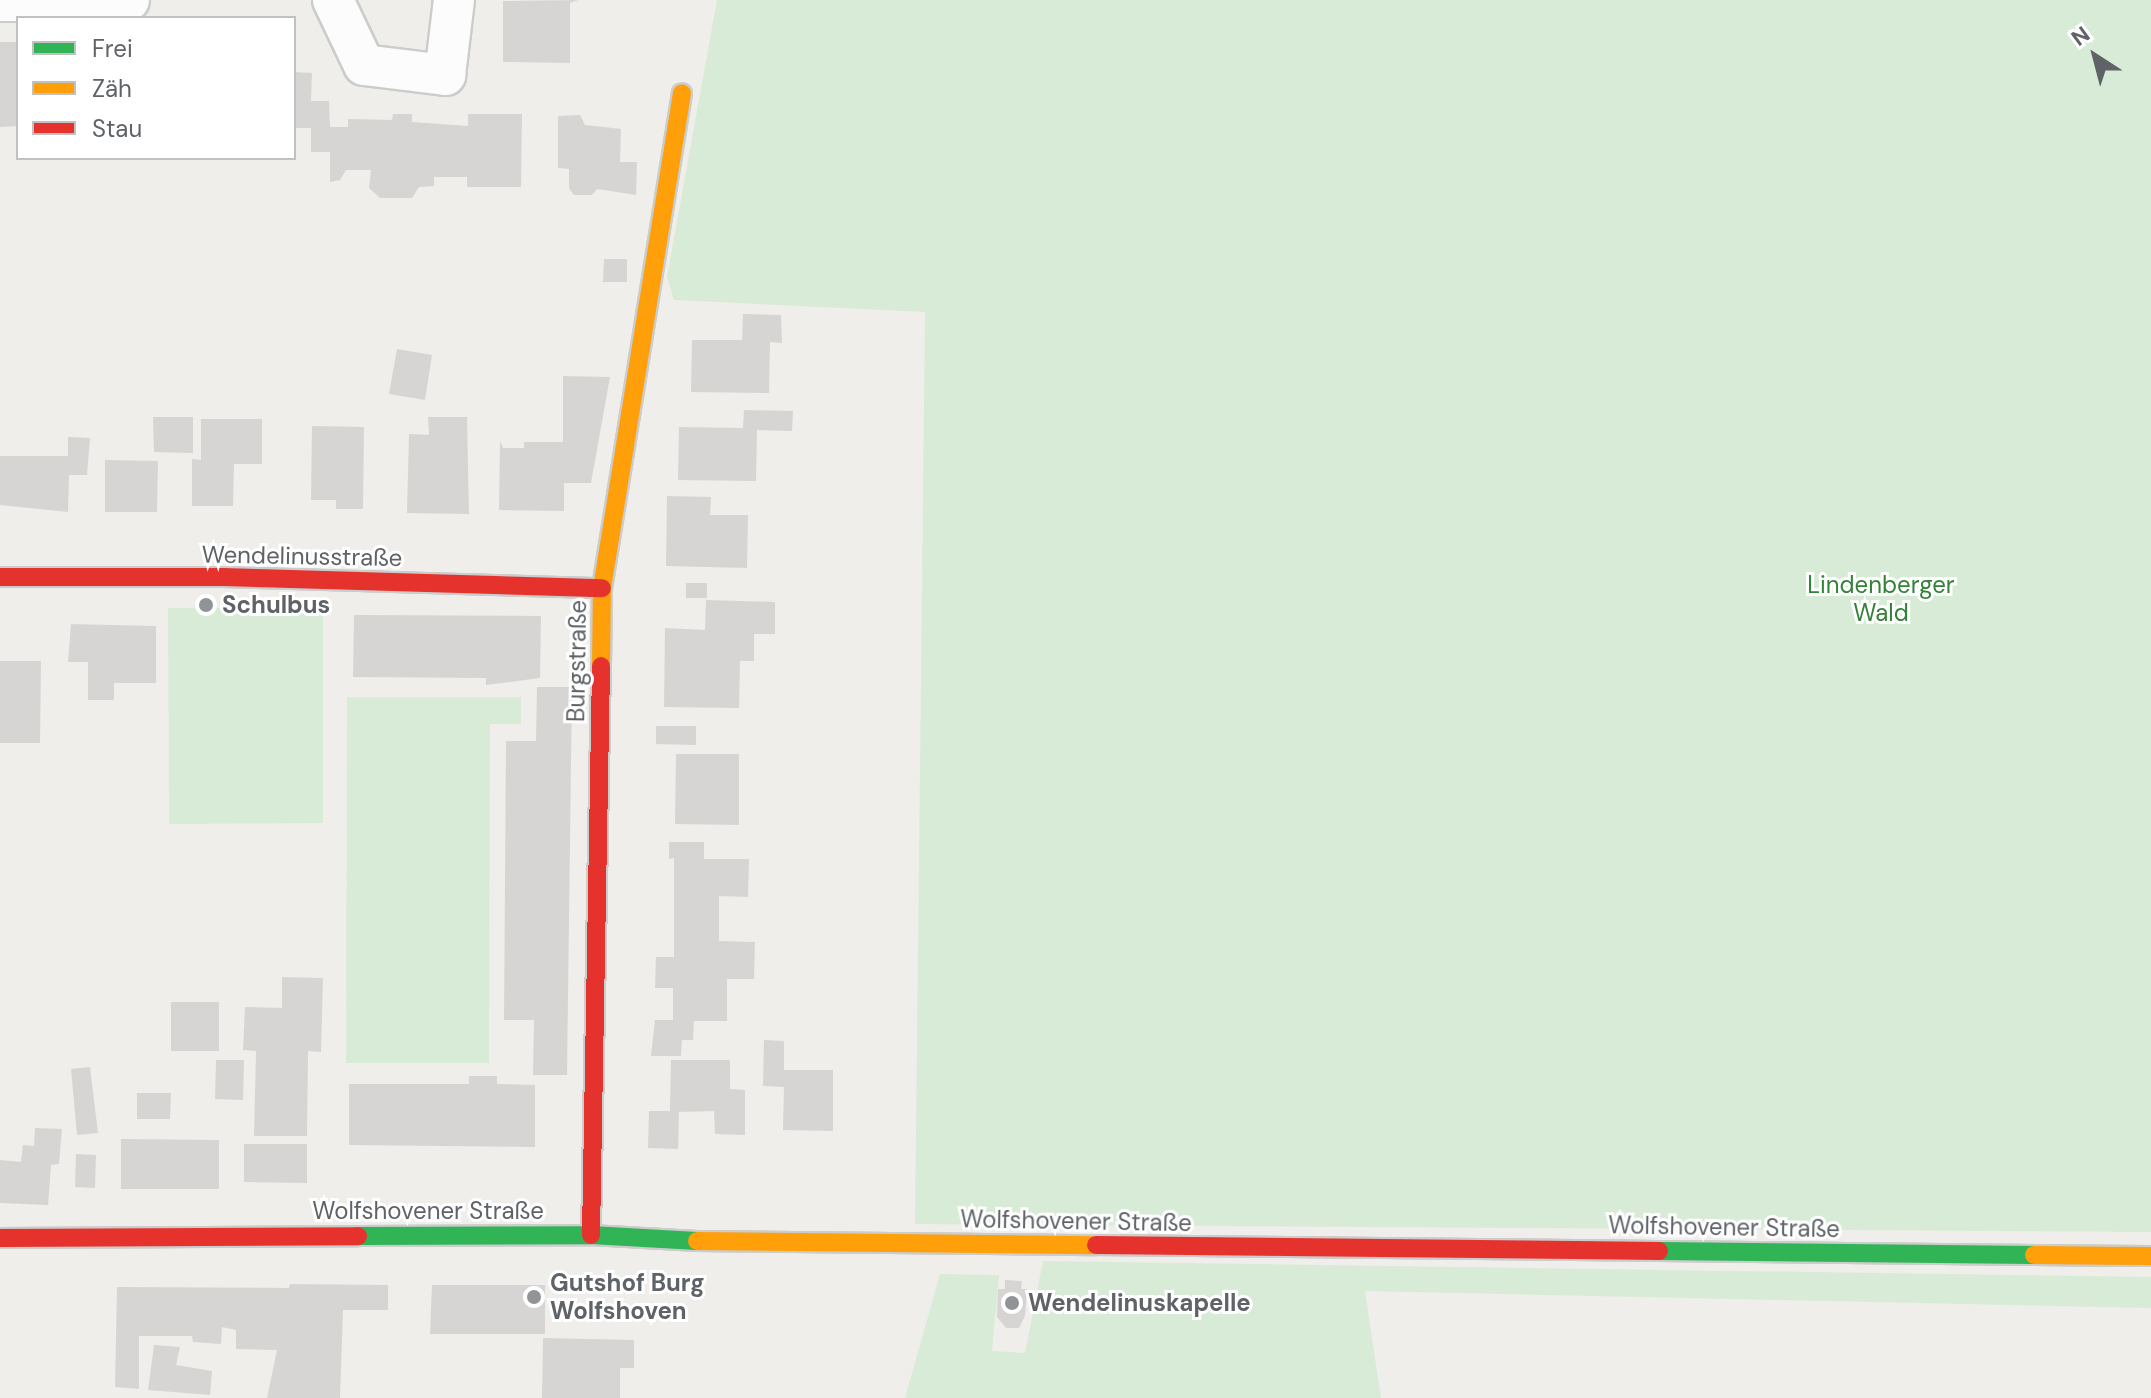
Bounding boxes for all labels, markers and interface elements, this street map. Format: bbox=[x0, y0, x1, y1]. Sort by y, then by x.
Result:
legend bbox=[16, 16, 296, 160]
north arrow bbox=[2055, 16, 2135, 96]
text: N bbox=[2066, 20, 2096, 53]
text: Frei bbox=[92, 33, 133, 64]
text: Zäh bbox=[92, 73, 132, 104]
text: Stau bbox=[92, 113, 142, 144]
street label: Wendelinusstraße bbox=[201, 540, 403, 572]
park label: Lindenberger Wald bbox=[1807, 571, 1955, 627]
place label: Schulbus bbox=[222, 591, 330, 619]
marker: Schulbus bbox=[197, 596, 215, 614]
street label: Burgstraße bbox=[562, 600, 592, 722]
street label: Wolfshovener Straße bbox=[312, 1197, 544, 1225]
street label: Wolfshovener Straße bbox=[960, 1205, 1192, 1237]
street label: Wolfshovener Straße bbox=[1608, 1211, 1840, 1243]
place label: Gutshof Burg Wolfshoven bbox=[550, 1269, 705, 1325]
marker: Gutshof Burg Wolfshoven bbox=[525, 1288, 543, 1306]
place label: Wendelinuskapelle bbox=[1028, 1289, 1251, 1317]
marker: Wendelinuskapelle bbox=[1003, 1294, 1021, 1312]

